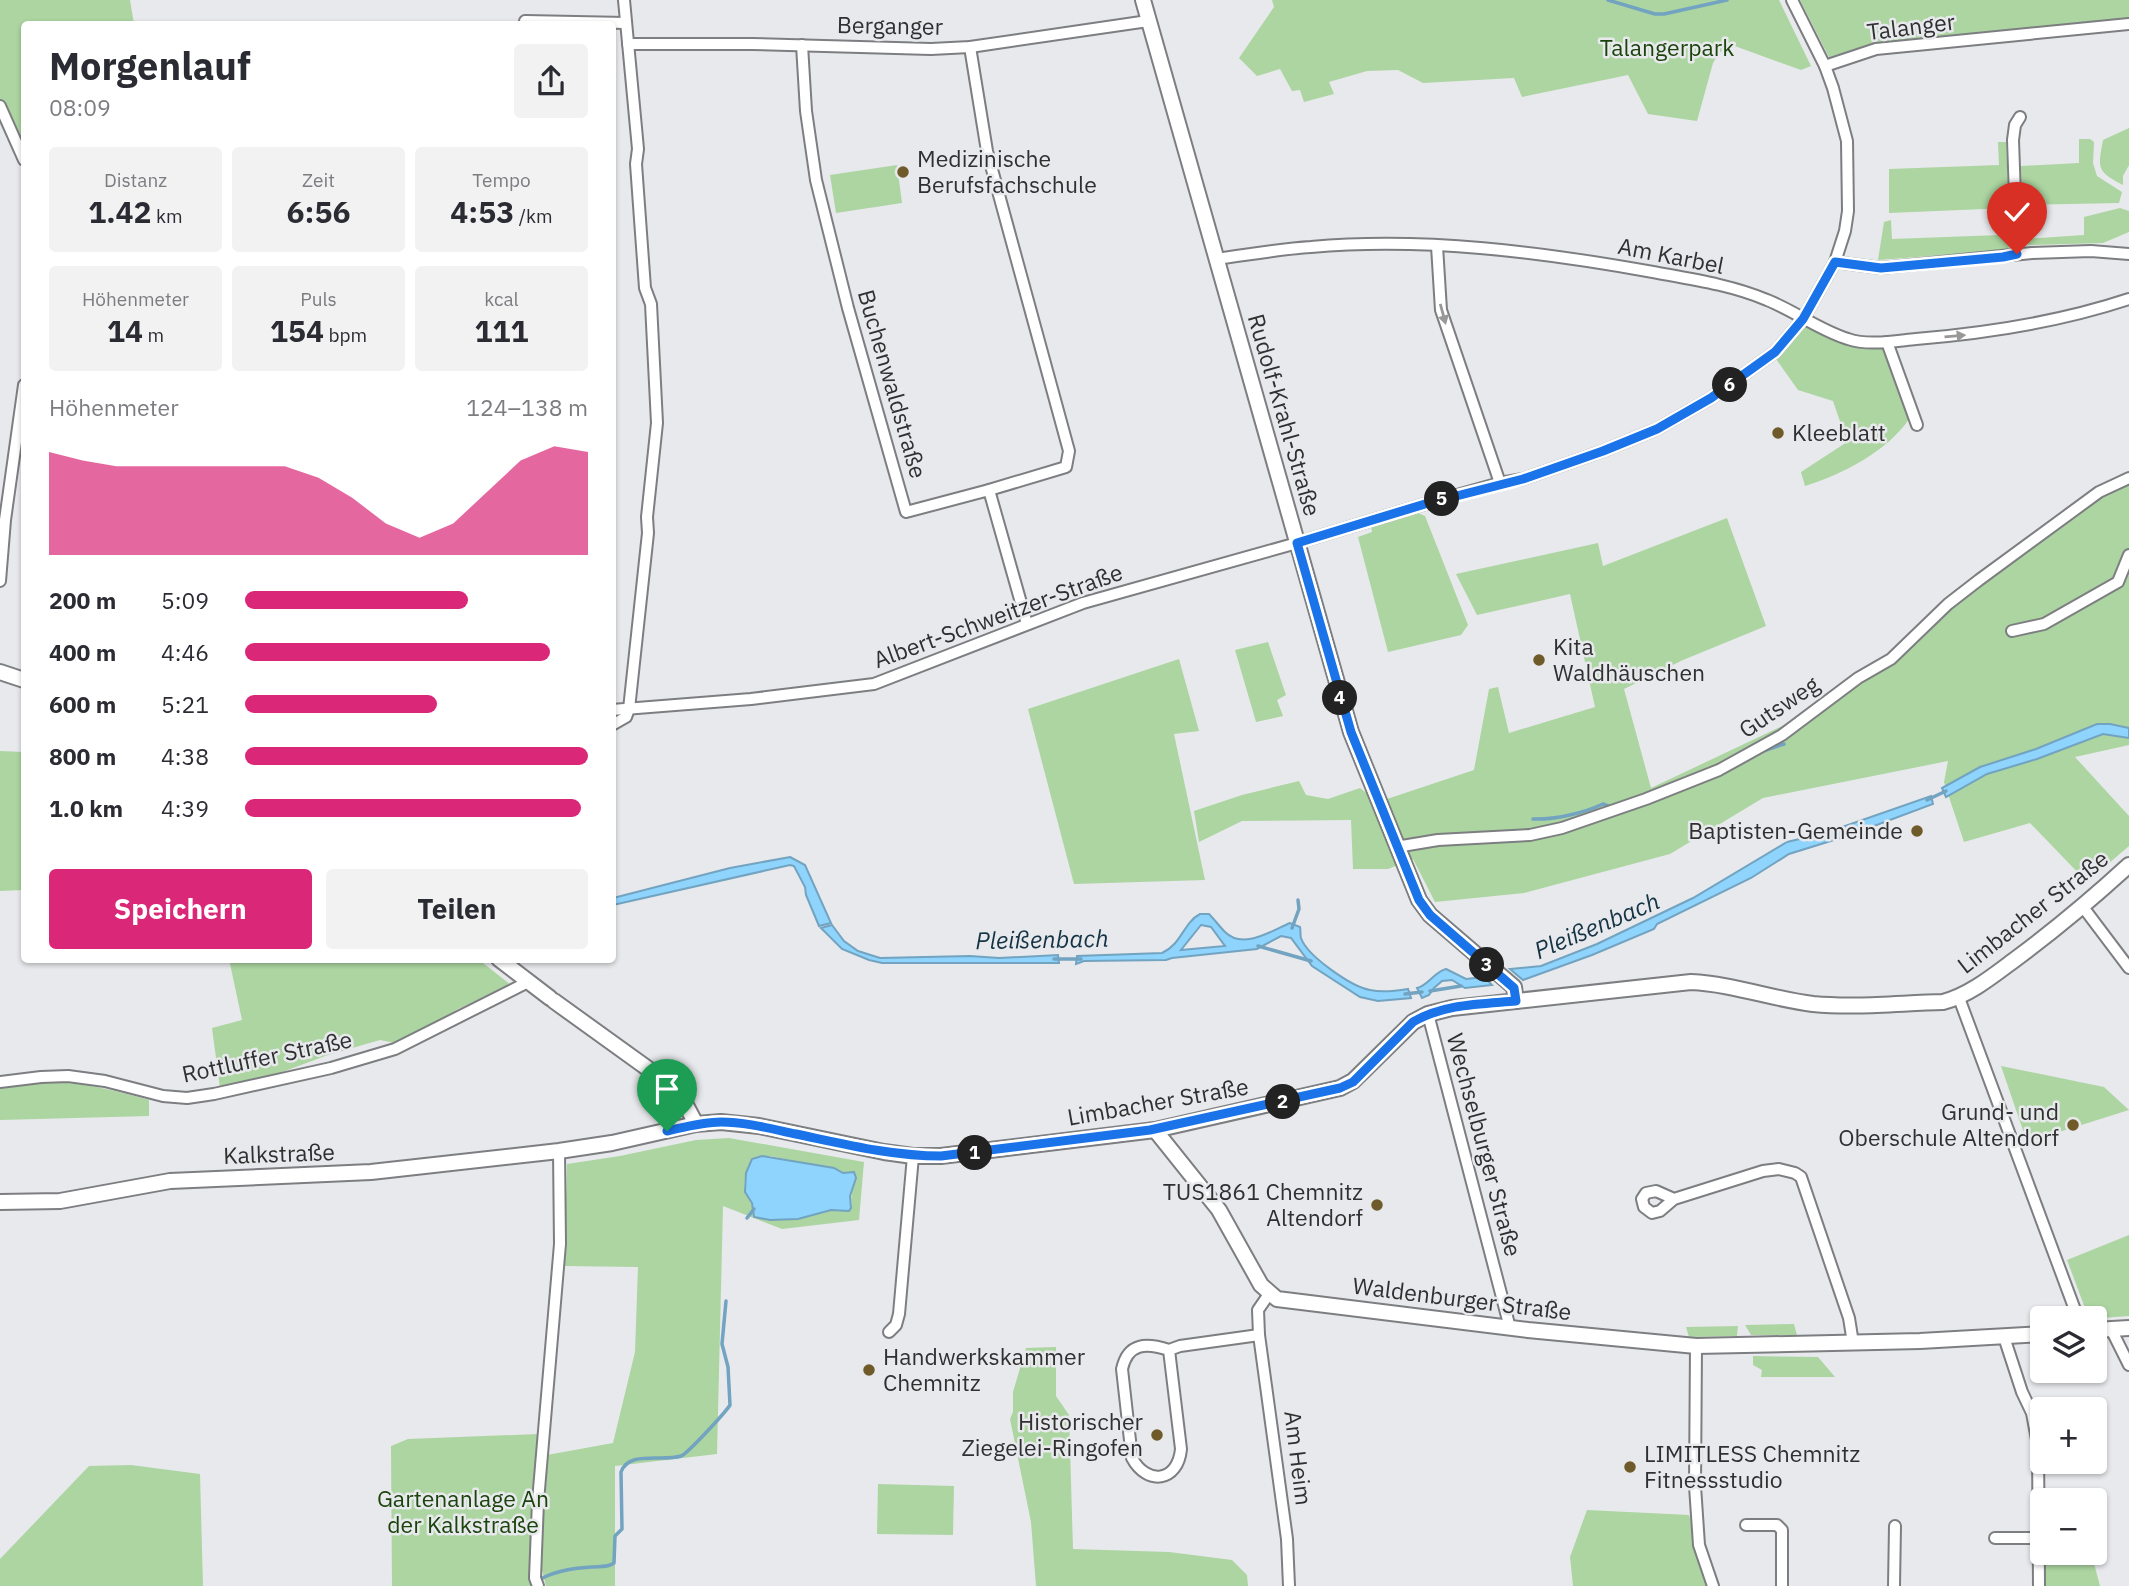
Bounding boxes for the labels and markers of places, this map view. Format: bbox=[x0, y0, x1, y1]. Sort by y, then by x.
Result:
place label: Medizinische Berufsfachschule bbox=[917, 143, 1097, 199]
marker: Medizinische Berufsfachschule bbox=[895, 164, 911, 180]
pin bbox=[1987, 182, 2047, 254]
pin: 6 bbox=[1712, 368, 1748, 402]
place label: Kleeblatt bbox=[1792, 417, 1886, 447]
marker: Kleeblatt bbox=[1770, 425, 1786, 441]
pin: 5 bbox=[1424, 482, 1460, 516]
place label: Kita Waldhäuschen bbox=[1553, 631, 1705, 687]
marker: Kita Waldhäuschen bbox=[1531, 652, 1547, 668]
pin: 4 bbox=[1322, 680, 1358, 716]
place label: Baptisten-Gemeinde bbox=[1688, 815, 1903, 845]
marker: Baptisten-Gemeinde bbox=[1909, 823, 1925, 839]
pin: 3 bbox=[1470, 948, 1504, 982]
pin bbox=[637, 1059, 697, 1131]
pin: 2 bbox=[1266, 1084, 1300, 1120]
place label: Grund- und Oberschule Altendorf bbox=[1838, 1096, 2059, 1152]
marker: Grund- und Oberschule Altendorf bbox=[2065, 1117, 2081, 1133]
pin: 1 bbox=[958, 1136, 992, 1170]
place label: TUS1861 Chemnitz Altendorf bbox=[1163, 1176, 1363, 1232]
marker: TUS1861 Chemnitz Altendorf bbox=[1369, 1197, 1385, 1213]
place label: Handwerkskammer Chemnitz bbox=[883, 1341, 1086, 1397]
marker: Handwerkskammer Chemnitz bbox=[861, 1362, 877, 1378]
place label: Historischer Ziegelei-Ringofen bbox=[962, 1406, 1144, 1462]
marker: Historischer Ziegelei-Ringofen bbox=[1149, 1427, 1165, 1443]
place label: LIMITLESS Chemnitz Fitnessstudio bbox=[1644, 1438, 1860, 1494]
marker: LIMITLESS Chemnitz Fitnessstudio bbox=[1622, 1459, 1638, 1475]

